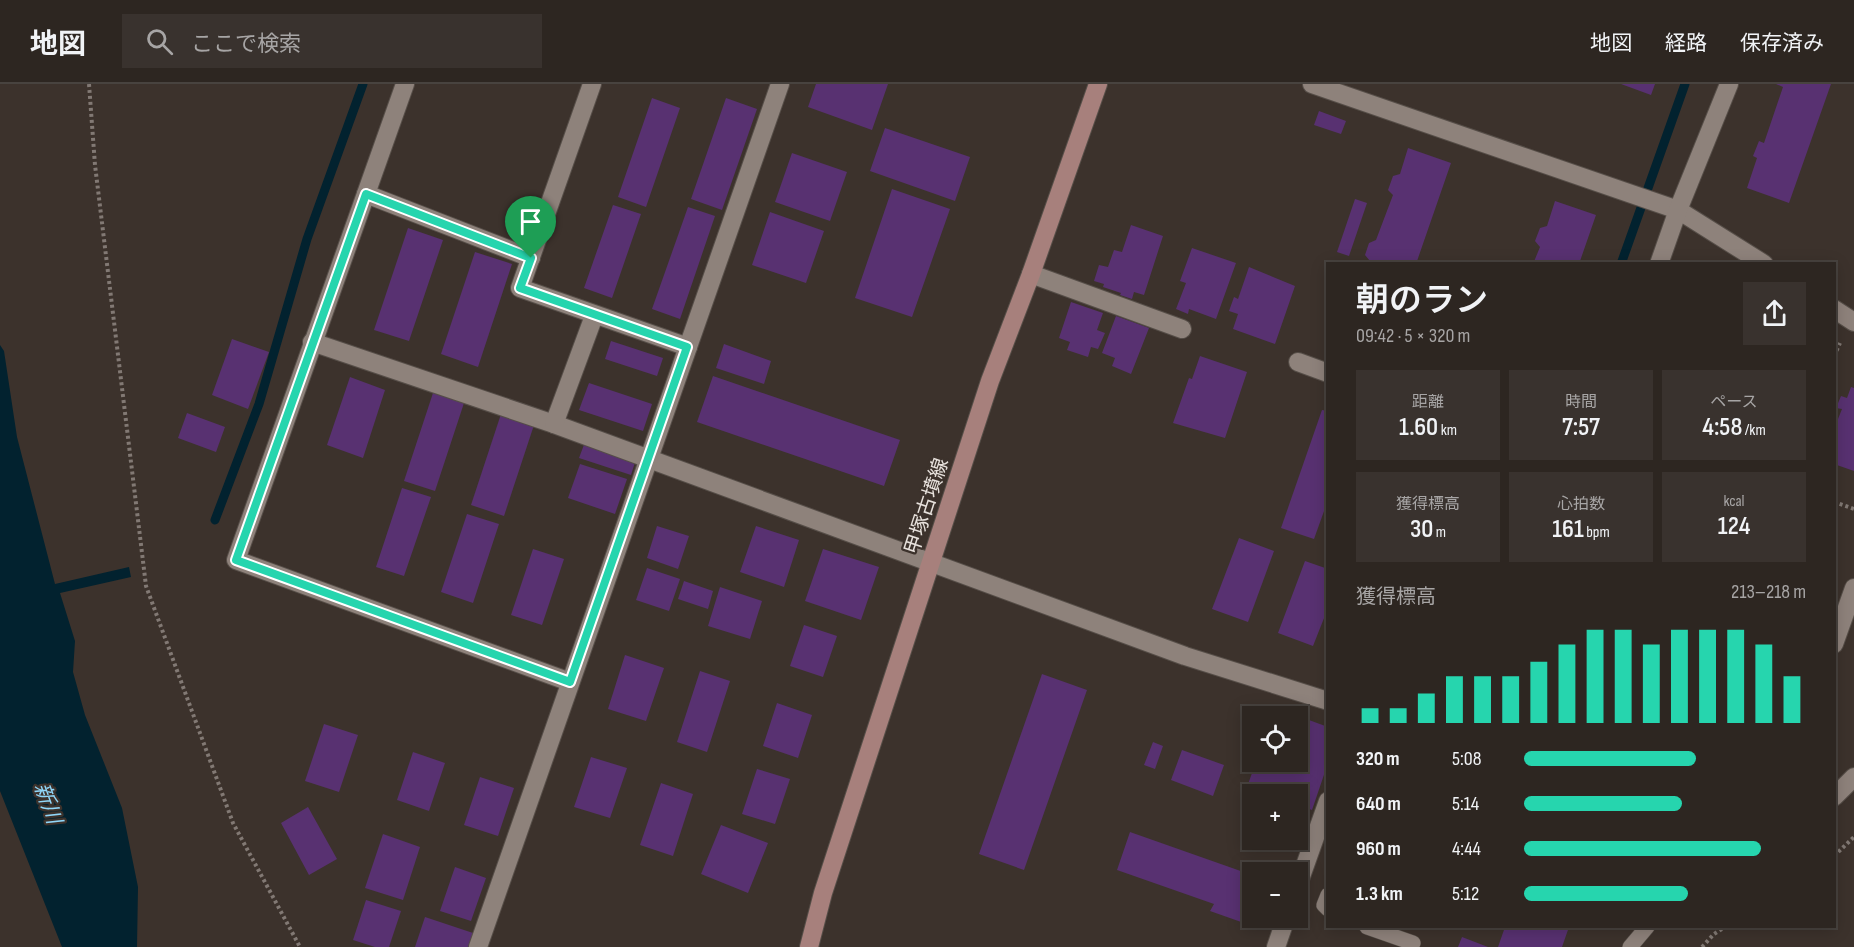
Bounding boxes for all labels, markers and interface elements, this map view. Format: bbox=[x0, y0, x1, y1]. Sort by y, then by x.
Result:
search box bbox=[122, 14, 542, 68]
icon: search bbox=[143, 25, 176, 58]
text: 地図 bbox=[30, 28, 86, 61]
text: ここで検索 bbox=[191, 31, 301, 58]
text: 地図 bbox=[1590, 31, 1632, 56]
text: 経路 bbox=[1665, 31, 1707, 56]
text: 保存済み bbox=[1740, 31, 1824, 56]
pin bbox=[505, 196, 556, 258]
icon: arrive bbox=[514, 205, 547, 238]
text: 朝のラン bbox=[1356, 281, 1488, 321]
button: share bbox=[1743, 282, 1806, 345]
text: 09:42 · 5 × 320 m bbox=[1356, 324, 1470, 348]
text: 距離 bbox=[1412, 393, 1444, 412]
text: 時間 bbox=[1565, 393, 1597, 412]
text: ペース bbox=[1710, 393, 1758, 412]
text: 1.60 bbox=[1399, 412, 1438, 443]
text: 7:57 bbox=[1562, 412, 1600, 443]
text: 4:58 bbox=[1702, 412, 1742, 443]
text: km bbox=[1438, 421, 1457, 440]
text: /km bbox=[1742, 421, 1766, 440]
street label: 甲塚古墳線 bbox=[900, 455, 954, 558]
text: kcal bbox=[1723, 492, 1745, 511]
text: 獲得標高 bbox=[1396, 495, 1460, 514]
text: 心拍数 bbox=[1557, 495, 1605, 514]
text: 124 bbox=[1718, 511, 1750, 542]
text: 30 bbox=[1410, 514, 1433, 545]
text: 161 bbox=[1552, 514, 1584, 545]
text: m bbox=[1433, 523, 1446, 542]
text: bpm bbox=[1584, 523, 1610, 542]
text: 213–218 m bbox=[1731, 580, 1806, 604]
text: 獲得標高 bbox=[1356, 585, 1436, 609]
map controls bbox=[1242, 706, 1308, 928]
button: locate bbox=[1242, 706, 1308, 772]
text: 320 m bbox=[1356, 747, 1400, 771]
text: 5:08 bbox=[1452, 747, 1481, 771]
water label: 新川 bbox=[29, 779, 67, 829]
button: + bbox=[1242, 784, 1308, 850]
text: 640 m bbox=[1356, 792, 1401, 816]
text: 5:14 bbox=[1452, 792, 1479, 816]
text: 960 m bbox=[1356, 837, 1401, 861]
text: 4:44 bbox=[1452, 837, 1481, 861]
button: − bbox=[1242, 862, 1308, 928]
text: 1.3 km bbox=[1356, 882, 1403, 906]
text: 5:12 bbox=[1452, 882, 1479, 906]

